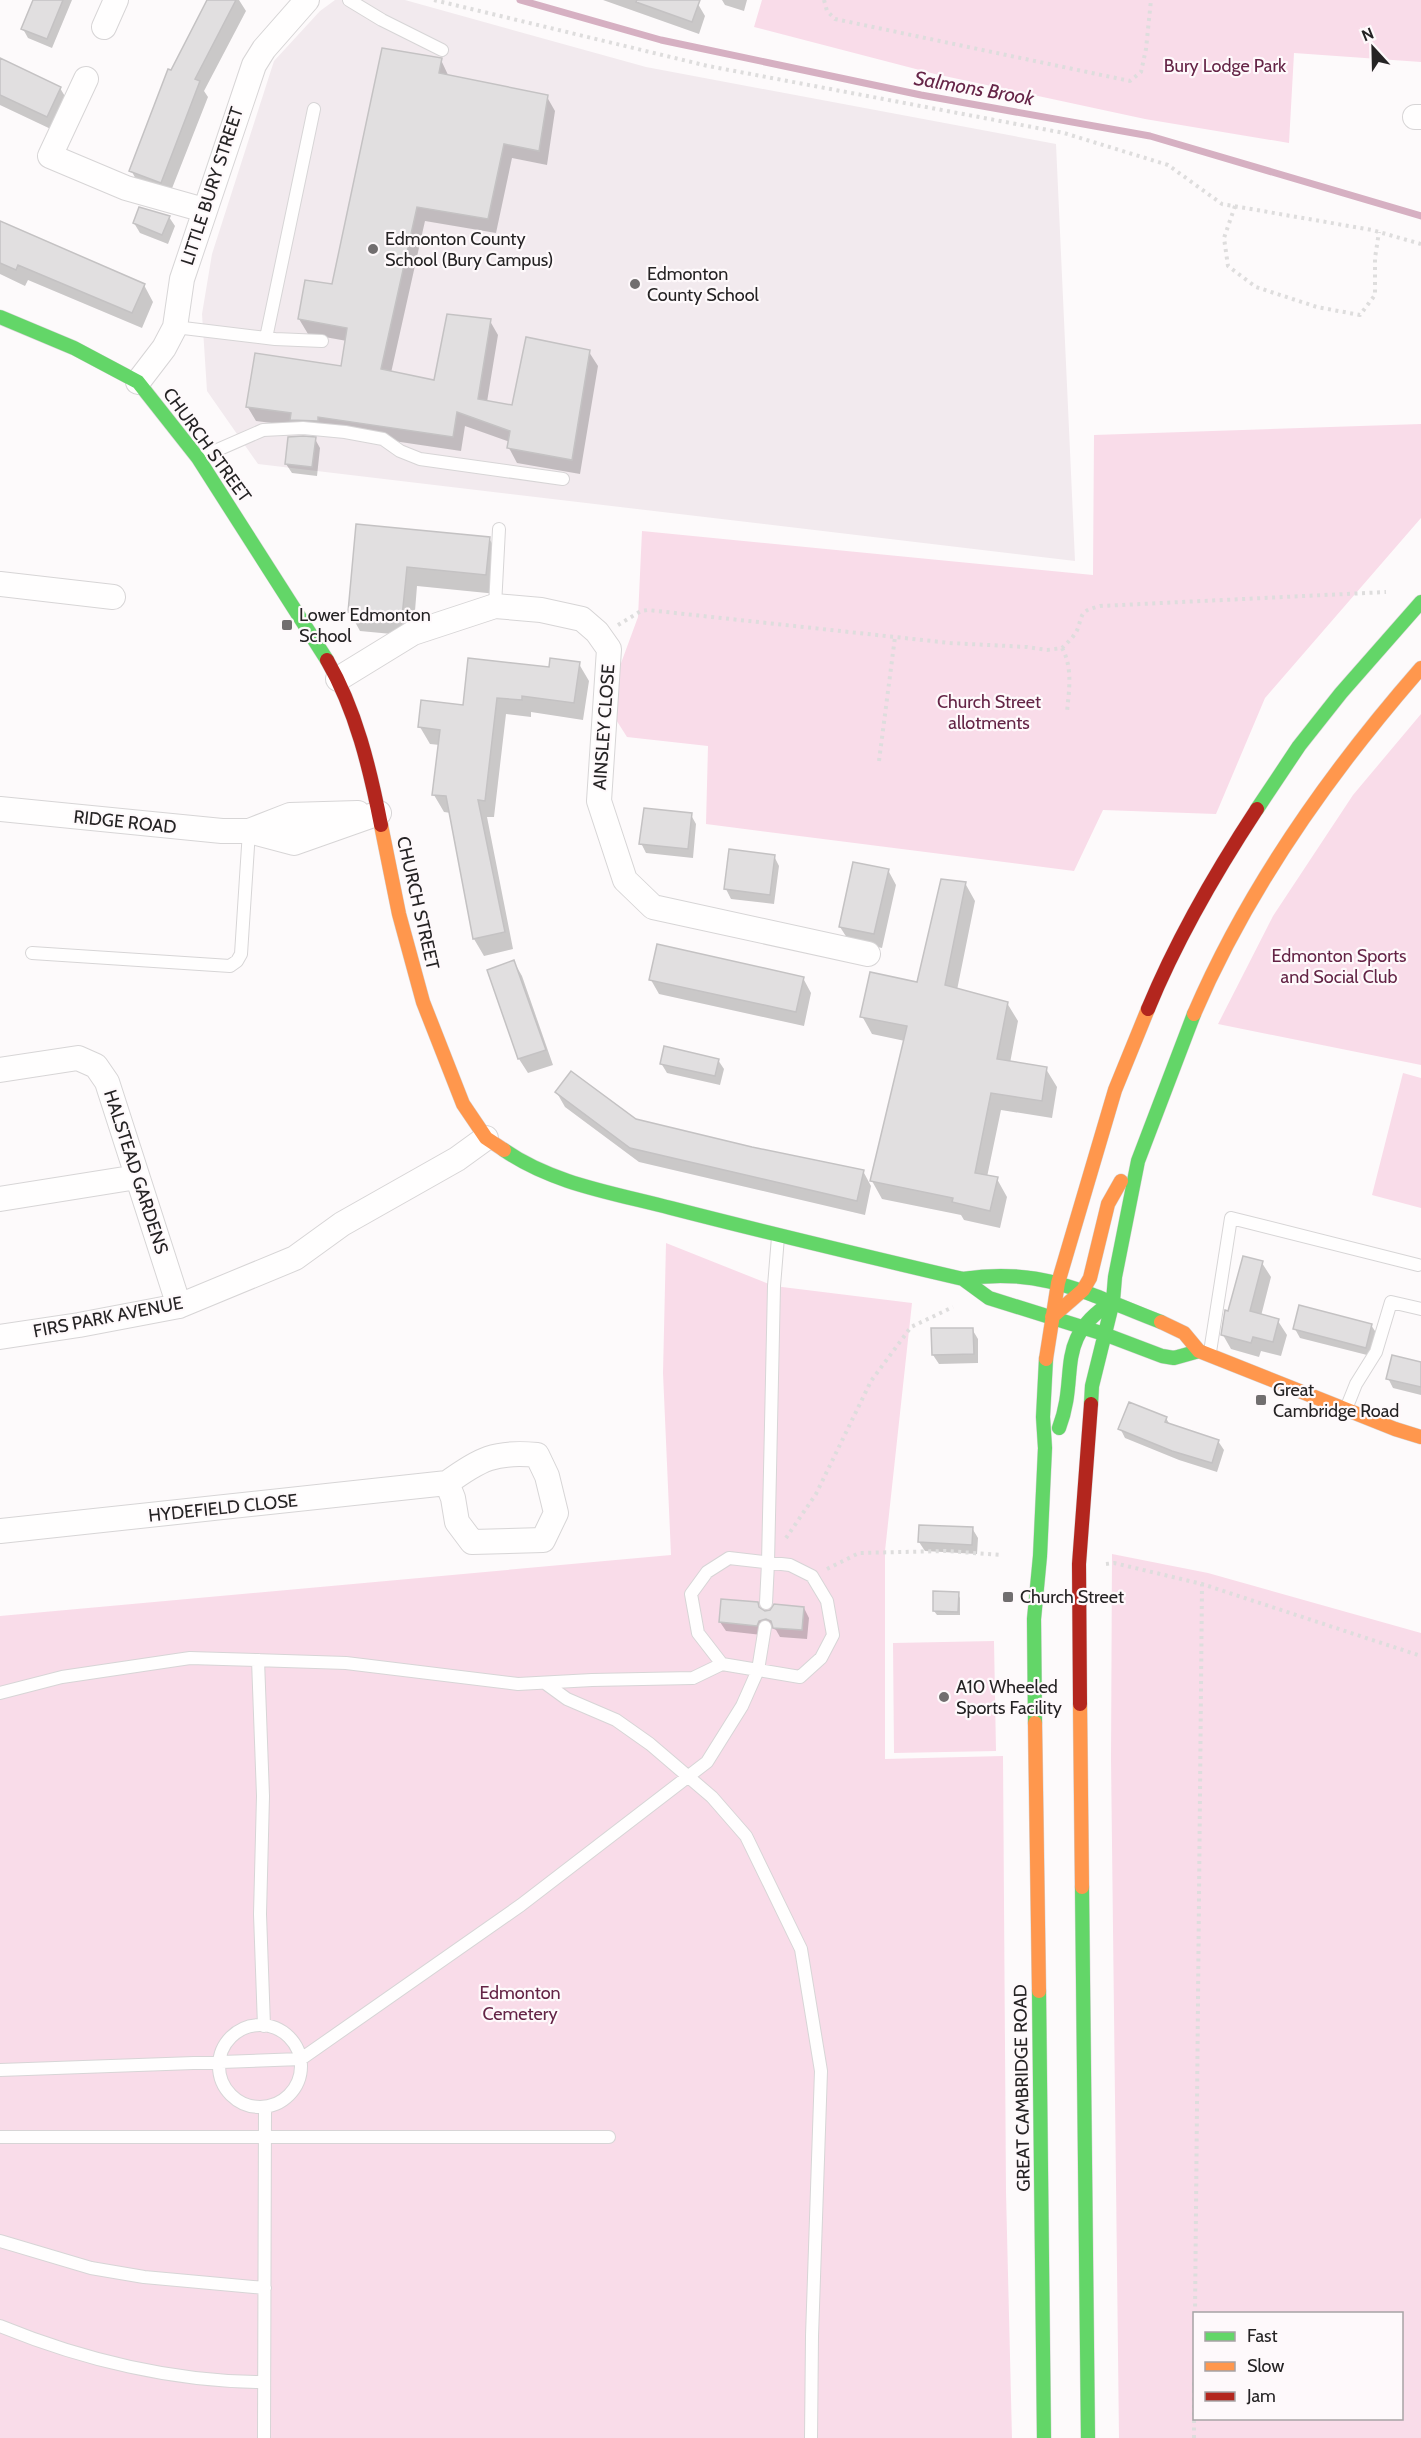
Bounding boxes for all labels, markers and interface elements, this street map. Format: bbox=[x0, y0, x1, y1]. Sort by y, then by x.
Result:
north arrow bbox=[1343, 18, 1403, 78]
text: N bbox=[1359, 24, 1376, 45]
park label: Bury Lodge Park bbox=[1164, 55, 1287, 77]
water label: Salmons Brook bbox=[912, 66, 1037, 111]
street label: LITTLE BURY STREET bbox=[176, 104, 248, 268]
place label: Edmonton County School (Bury Campus) bbox=[385, 228, 553, 271]
marker: Edmonton County School (Bury Campus) bbox=[366, 242, 380, 256]
place label: Edmonton County School bbox=[647, 263, 760, 306]
marker: Edmonton County School bbox=[628, 277, 642, 291]
street label: CHURCH STREET bbox=[158, 384, 256, 507]
place label: Lower Edmonton School bbox=[299, 604, 431, 647]
marker: Lower Edmonton School bbox=[280, 618, 294, 632]
street label: AINSLEY CLOSE bbox=[589, 663, 619, 791]
park label: Church Street allotments bbox=[937, 691, 1041, 734]
street label: RIDGE ROAD bbox=[72, 806, 178, 838]
street label: CHURCH STREET bbox=[392, 834, 444, 972]
park label: Edmonton Sports and Social Club bbox=[1272, 945, 1406, 988]
street label: HALSTEAD GARDENS bbox=[99, 1087, 173, 1257]
street label: FIRS PARK AVENUE bbox=[31, 1292, 185, 1342]
place label: Great Cambridge Road bbox=[1273, 1379, 1399, 1422]
marker: Great Cambridge Road bbox=[1254, 1393, 1268, 1407]
street label: HYDEFIELD CLOSE bbox=[147, 1489, 299, 1527]
place label: Church Street bbox=[1020, 1586, 1124, 1608]
marker: Church Street bbox=[1001, 1590, 1015, 1604]
place label: A10 Wheeled Sports Facility bbox=[956, 1676, 1062, 1719]
marker: A10 Wheeled Sports Facility bbox=[937, 1690, 951, 1704]
park label: Edmonton Cemetery bbox=[479, 1982, 561, 2025]
street label: GREAT CAMBRIDGE ROAD bbox=[1009, 1984, 1035, 2192]
legend bbox=[1193, 2312, 1403, 2420]
text: Fast bbox=[1247, 2325, 1278, 2347]
text: Slow bbox=[1247, 2355, 1284, 2377]
text: Jam bbox=[1246, 2385, 1276, 2407]

